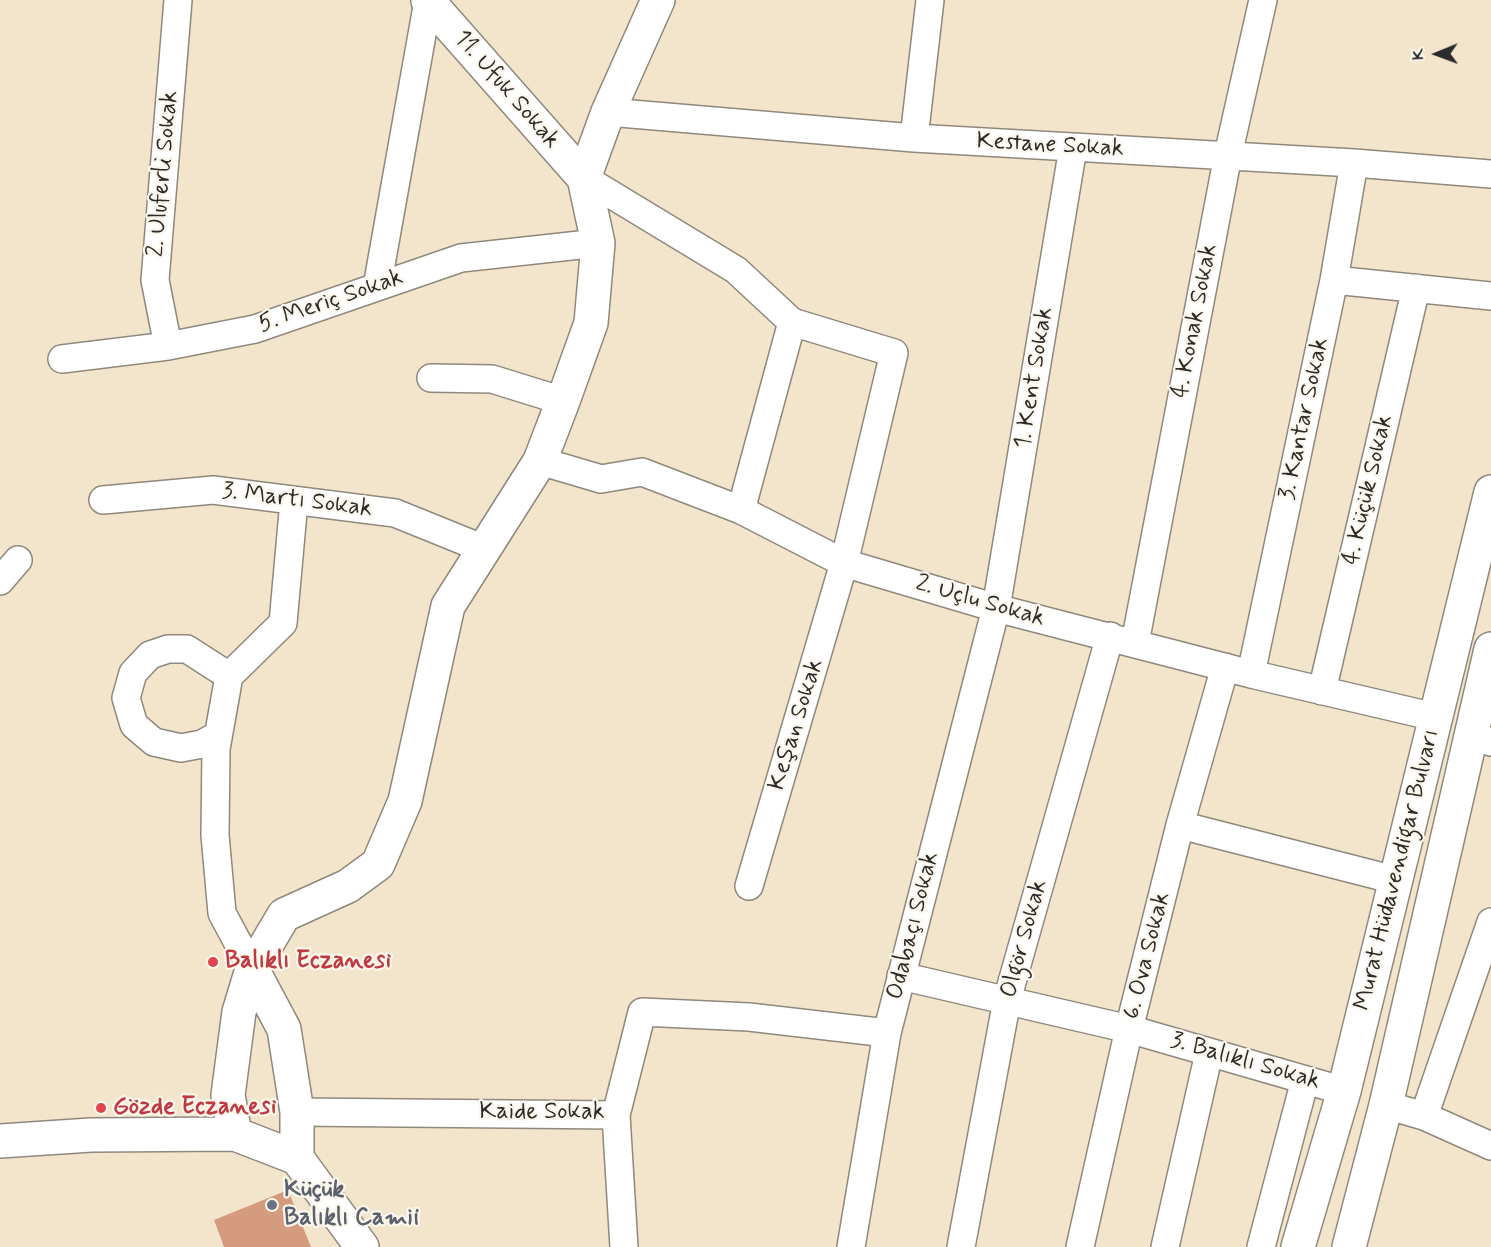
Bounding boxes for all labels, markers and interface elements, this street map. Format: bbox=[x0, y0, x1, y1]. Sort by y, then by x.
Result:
north arrow bbox=[1407, 24, 1467, 84]
street label: 11. Ufuk Sokak bbox=[447, 25, 565, 155]
text: K bbox=[1408, 48, 1429, 60]
street label: 2. Uluferli Sokak bbox=[142, 90, 186, 258]
street label: Kestane Sokak bbox=[976, 128, 1124, 164]
street label: 4. Konak Sokak bbox=[1167, 242, 1225, 400]
street label: 5. Meriç Sokak bbox=[255, 264, 407, 340]
street label: 1. Kent Sokak bbox=[1010, 305, 1060, 451]
street label: 3. Kantar Sokak bbox=[1274, 335, 1336, 503]
street label: 4. Küçük Sokak bbox=[1338, 412, 1400, 568]
street label: 3. Martı Sokak bbox=[220, 478, 374, 524]
street label: 2. Uçlu Sokak bbox=[912, 570, 1048, 634]
street label: Keşan Sokak bbox=[763, 656, 831, 794]
street label: Murat Hüdavendigar Bulvarı bbox=[1349, 726, 1447, 1014]
street label: Odabaçı Sokak bbox=[882, 849, 946, 1003]
street label: Olgör Sokak bbox=[995, 877, 1055, 1001]
street label: 6. Ova Sokak bbox=[1118, 890, 1178, 1022]
place label: Balıklı Eczanesi bbox=[225, 948, 391, 976]
marker: Balıklı Eczanesi bbox=[206, 955, 220, 969]
street label: 3. Balıklı Sokak bbox=[1167, 1027, 1323, 1097]
place label: Gözde Eczanesi bbox=[113, 1094, 276, 1122]
street label: Kaide Sokak bbox=[479, 1099, 605, 1127]
marker: Gözde Eczanesi bbox=[94, 1101, 108, 1115]
place label: Küçük Balıklı Camii bbox=[284, 1177, 419, 1233]
marker: Küçük Balıklı Camii bbox=[265, 1198, 279, 1212]

